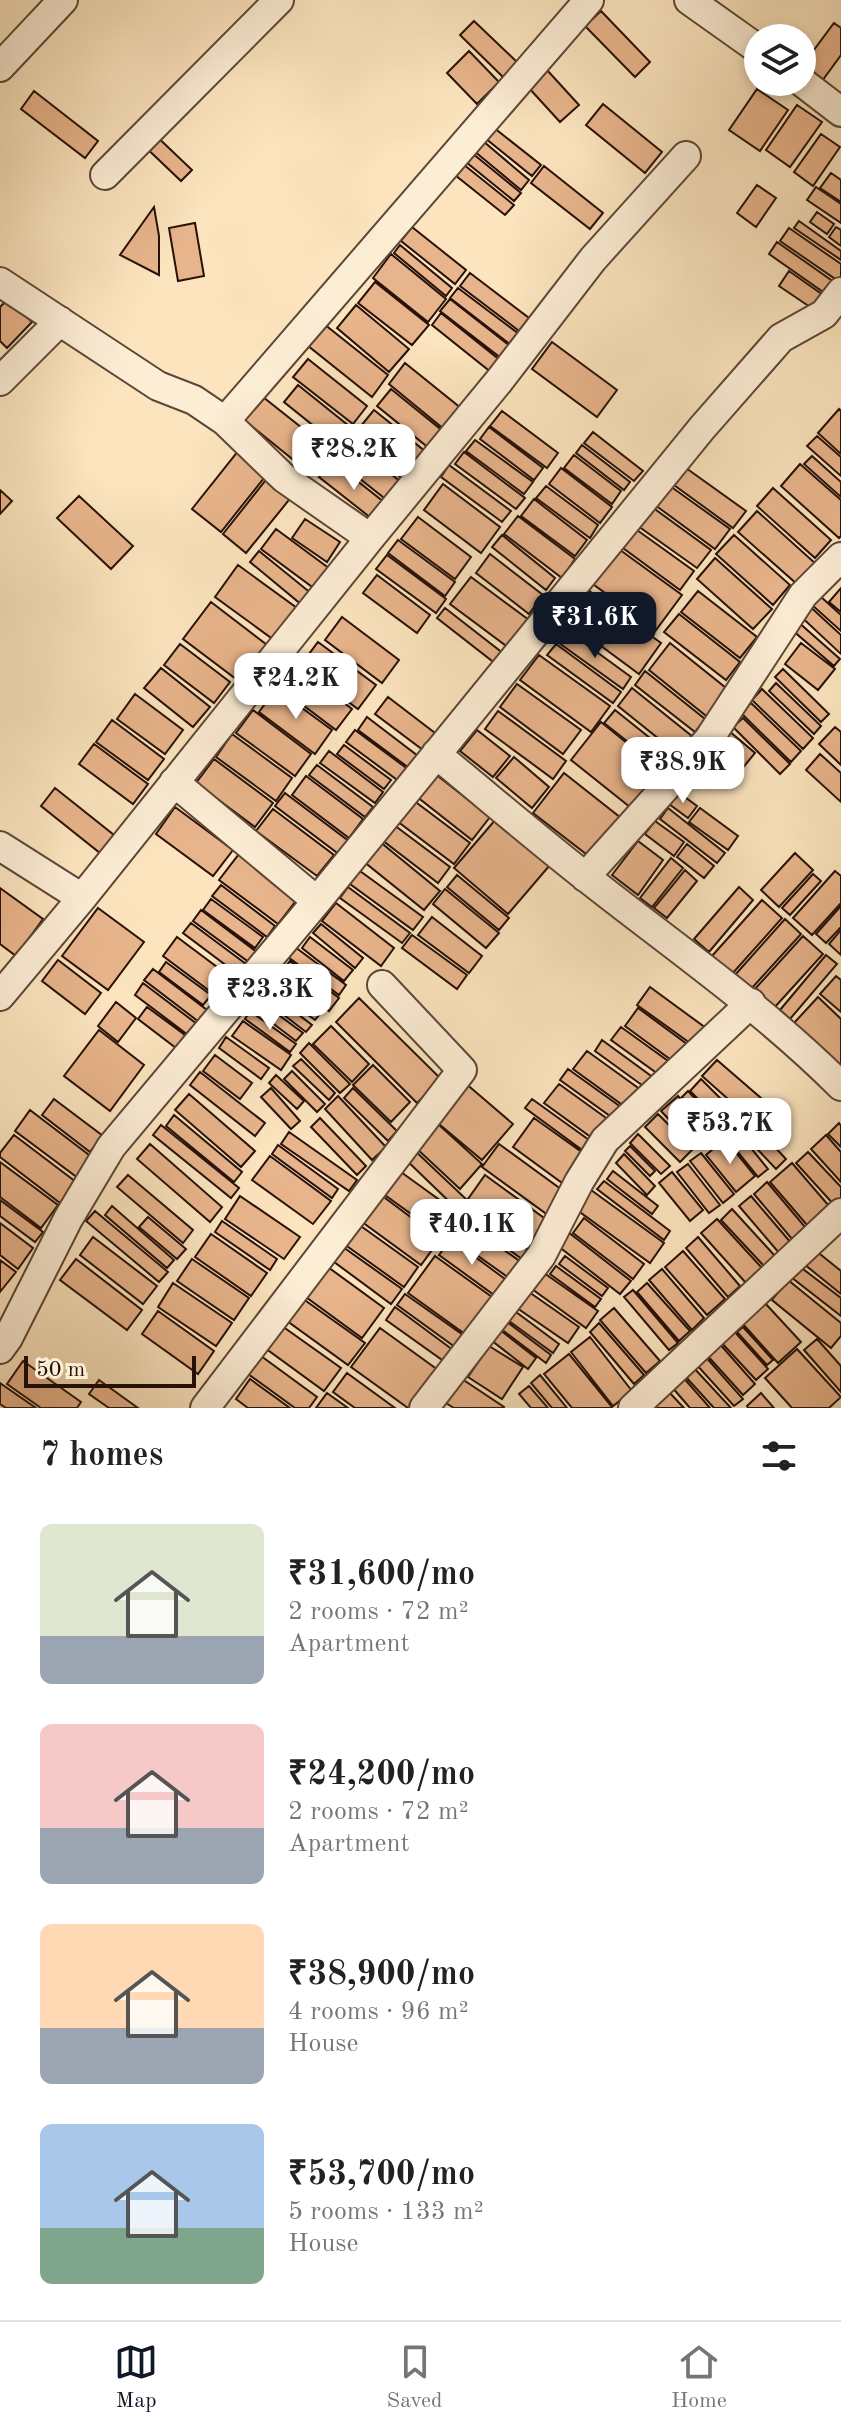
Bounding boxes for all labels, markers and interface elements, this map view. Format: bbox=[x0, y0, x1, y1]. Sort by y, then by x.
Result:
map controls bbox=[744, 24, 816, 96]
button: layers bbox=[744, 24, 816, 96]
pin: ₹28.2K bbox=[289, 424, 419, 492]
text: ₹28.2K bbox=[310, 437, 398, 463]
pin: ₹31.6K bbox=[530, 592, 660, 660]
text: ₹31.6K bbox=[551, 605, 639, 631]
pin: ₹24.2K bbox=[231, 653, 361, 721]
text: ₹24.2K bbox=[252, 666, 340, 692]
pin: ₹38.9K bbox=[618, 737, 748, 805]
text: ₹38.9K bbox=[639, 750, 727, 776]
pin: ₹23.3K bbox=[205, 964, 335, 1032]
text: ₹23.3K bbox=[226, 977, 314, 1003]
pin: ₹53.7K bbox=[665, 1098, 795, 1166]
text: ₹53.7K bbox=[686, 1111, 774, 1137]
pin: ₹40.1K bbox=[407, 1199, 537, 1267]
text: ₹40.1K bbox=[428, 1212, 516, 1238]
scale bar bbox=[24, 1352, 196, 1388]
text: 50 m bbox=[36, 1359, 85, 1381]
icon: filters bbox=[757, 1434, 801, 1478]
text: 7 homes bbox=[40, 1439, 163, 1473]
icon: home bbox=[104, 1556, 200, 1652]
text: ₹31,600/mo bbox=[288, 1558, 475, 1592]
text: 2 rooms · 72 m² bbox=[288, 1599, 469, 1625]
text: Apartment bbox=[288, 1631, 410, 1657]
icon: home bbox=[104, 1756, 200, 1852]
text: ₹24,200/mo bbox=[288, 1758, 475, 1792]
text: 2 rooms · 72 m² bbox=[288, 1799, 469, 1825]
text: Apartment bbox=[288, 1831, 410, 1857]
icon: home bbox=[104, 1956, 200, 2052]
text: ₹38,900/mo bbox=[288, 1958, 475, 1992]
text: 4 rooms · 96 m² bbox=[288, 1999, 469, 2025]
text: House bbox=[288, 2031, 359, 2057]
icon: home bbox=[104, 2156, 200, 2252]
text: ₹53,700/mo bbox=[288, 2158, 475, 2192]
text: 5 rooms · 133 m² bbox=[288, 2199, 484, 2225]
text: House bbox=[288, 2231, 359, 2257]
tab: Map bbox=[114, 2340, 158, 2415]
tab: Saved bbox=[387, 2340, 443, 2415]
tab: Home bbox=[671, 2340, 727, 2415]

